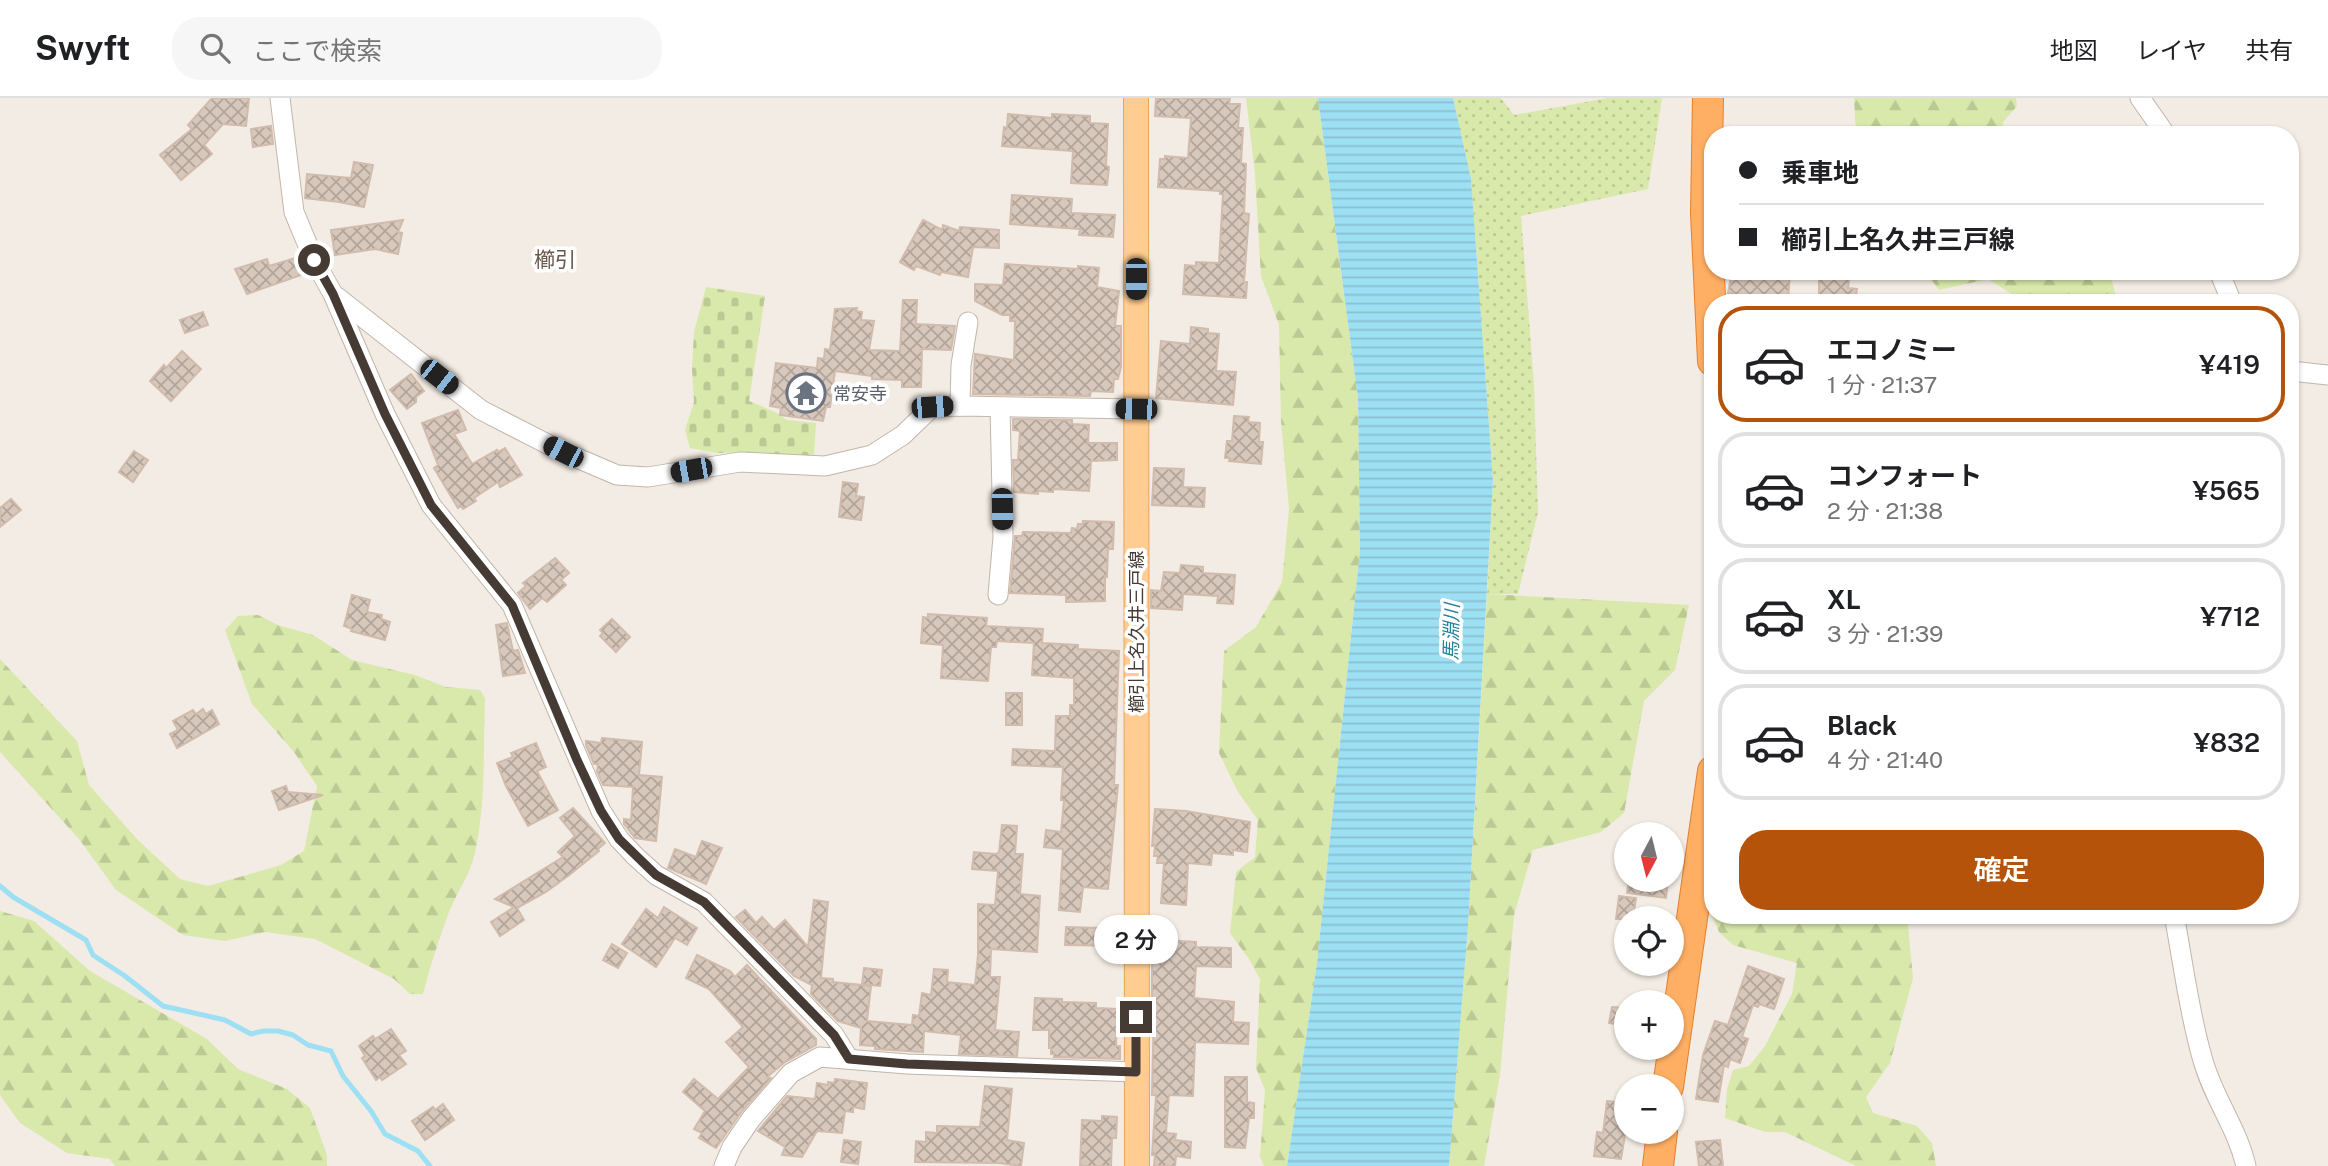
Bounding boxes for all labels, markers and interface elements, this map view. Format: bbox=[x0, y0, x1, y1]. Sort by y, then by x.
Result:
search box bbox=[172, 17, 662, 80]
text: Swyft bbox=[35, 29, 130, 67]
icon: search bbox=[196, 29, 234, 67]
text: ここで検索 bbox=[252, 35, 382, 66]
text: 地図 bbox=[2050, 36, 2098, 64]
text: レイヤ bbox=[2136, 36, 2207, 64]
text: 共有 bbox=[2245, 36, 2293, 64]
text: 乗車地 bbox=[1781, 157, 1859, 188]
text: 櫛引上名久井三戸線 bbox=[1781, 224, 2015, 255]
route start bbox=[298, 244, 330, 276]
district label: 櫛引 bbox=[534, 247, 576, 272]
car bbox=[1126, 258, 1147, 300]
icon: car bbox=[1743, 333, 1806, 396]
text: エコノミー bbox=[1827, 334, 1957, 365]
text: ¥419 bbox=[2199, 349, 2260, 380]
car bbox=[416, 356, 463, 398]
text: 1 分 · 21:37 bbox=[1827, 371, 1937, 398]
temple icon: 常安寺 bbox=[785, 372, 827, 414]
place label: 常安寺 bbox=[833, 383, 887, 404]
car bbox=[911, 395, 954, 419]
car bbox=[1115, 398, 1158, 420]
car bbox=[540, 433, 587, 471]
car bbox=[669, 456, 714, 484]
icon: car bbox=[1743, 459, 1806, 522]
text: コンフォート bbox=[1827, 460, 1982, 491]
text: ¥565 bbox=[2192, 475, 2260, 506]
car bbox=[992, 488, 1013, 530]
text: 2 分 · 21:38 bbox=[1827, 497, 1943, 524]
street label: 櫛引上名久井三戸線 bbox=[1126, 551, 1147, 713]
text: XL bbox=[1827, 584, 1861, 615]
icon: car bbox=[1743, 585, 1806, 648]
water label: 馬淵川 bbox=[1440, 601, 1463, 661]
text: ¥712 bbox=[2200, 601, 2260, 632]
text: 3 分 · 21:39 bbox=[1827, 620, 1943, 647]
text: Black bbox=[1827, 710, 1897, 741]
icon: car bbox=[1743, 711, 1806, 774]
text: ¥832 bbox=[2193, 727, 2260, 758]
text: 4 分 · 21:40 bbox=[1827, 746, 1943, 773]
north arrow bbox=[1614, 822, 1684, 892]
map controls bbox=[1614, 822, 1684, 1144]
button: 確定 bbox=[1739, 830, 2264, 910]
button: locate bbox=[1614, 906, 1684, 976]
callout: 2 分 bbox=[1094, 916, 1178, 964]
text: 2 分 bbox=[1115, 926, 1157, 953]
button: + bbox=[1614, 990, 1684, 1060]
route end bbox=[1120, 1001, 1152, 1033]
button: − bbox=[1614, 1074, 1684, 1144]

